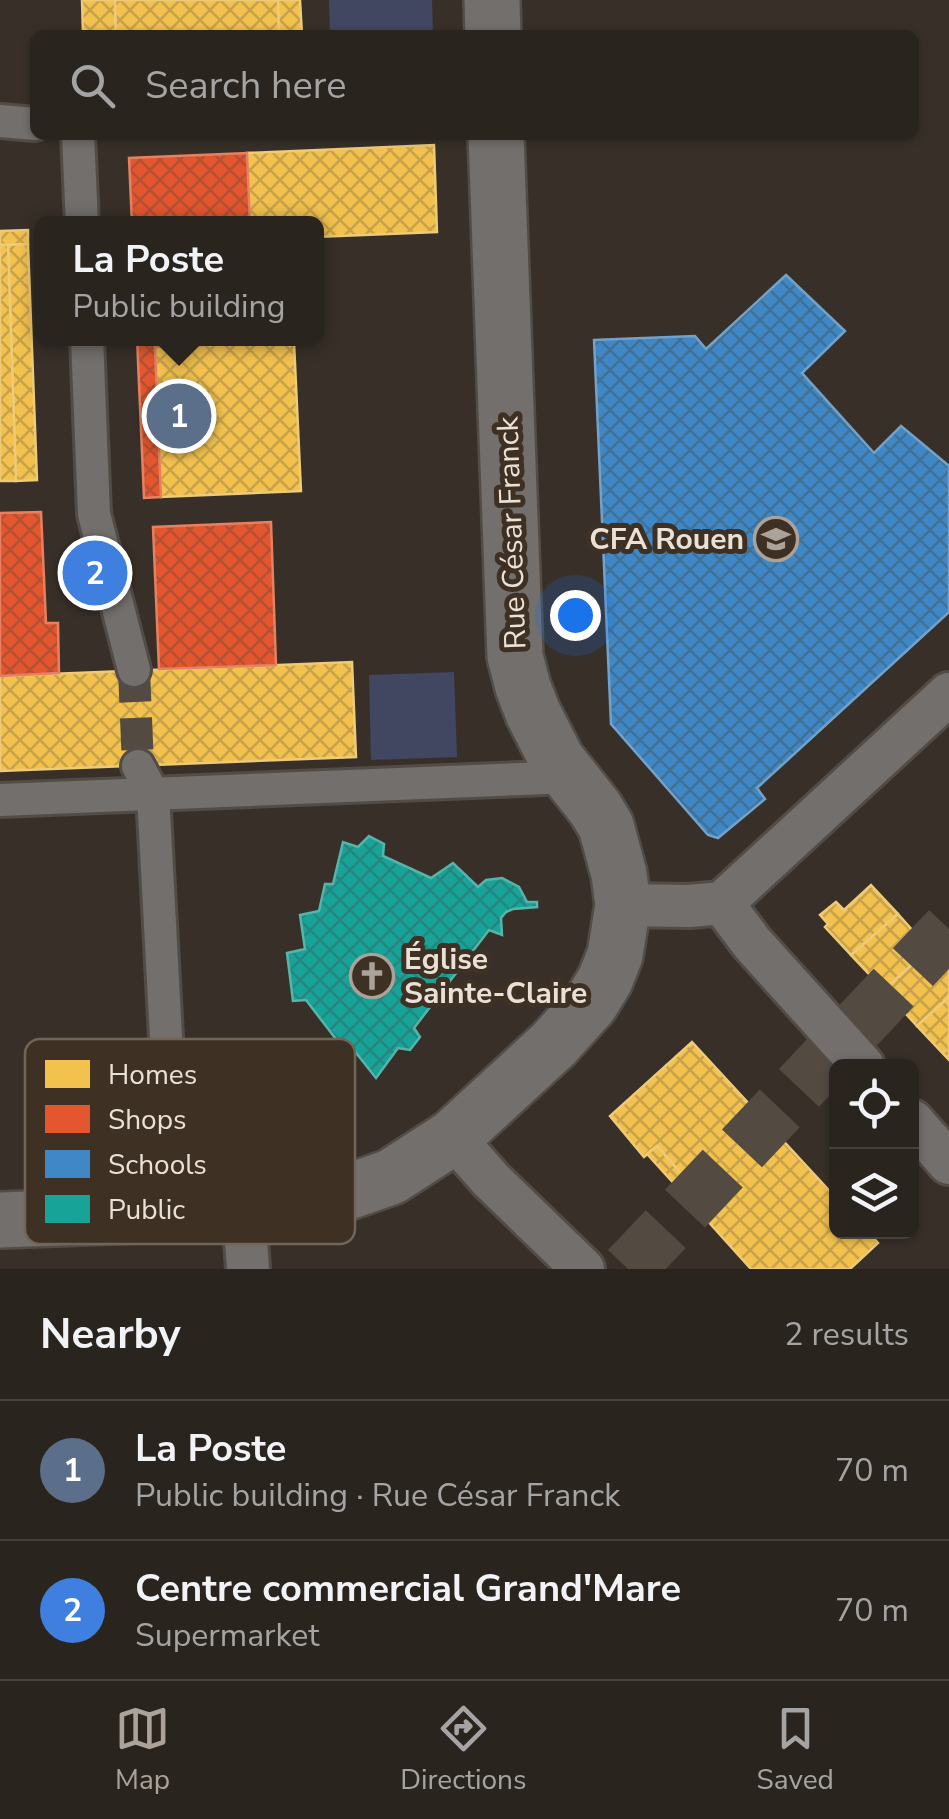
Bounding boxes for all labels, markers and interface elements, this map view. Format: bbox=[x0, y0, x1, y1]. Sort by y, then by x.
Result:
search box bbox=[30, 30, 919, 140]
icon: search bbox=[65, 58, 120, 113]
text: Search here bbox=[145, 60, 346, 111]
popup bbox=[34, 216, 324, 346]
text: La Poste bbox=[73, 234, 224, 285]
text: Public building bbox=[73, 285, 285, 328]
pin: 1 bbox=[146, 378, 212, 454]
street label: Rue César Franck bbox=[487, 415, 537, 650]
school or university icon: CFA Rouen bbox=[753, 516, 799, 562]
place label: CFA Rouen bbox=[589, 519, 744, 560]
pin: 2 bbox=[62, 536, 128, 610]
your location bbox=[550, 590, 601, 641]
place label: Église Sainte-Claire bbox=[404, 939, 587, 1014]
church icon: Église Sainte-Claire bbox=[349, 953, 395, 999]
legend bbox=[25, 1039, 355, 1244]
text: Homes bbox=[108, 1056, 197, 1094]
map controls bbox=[829, 1059, 919, 1239]
button: locate bbox=[829, 1059, 919, 1149]
text: Shops bbox=[108, 1101, 186, 1139]
text: Schools bbox=[108, 1146, 207, 1184]
button: layers bbox=[829, 1149, 919, 1239]
text: Public bbox=[108, 1191, 185, 1229]
text: Nearby bbox=[40, 1306, 181, 1363]
text: 2 results bbox=[784, 1313, 909, 1356]
text: La Poste bbox=[135, 1423, 286, 1474]
text: 1 bbox=[63, 1449, 82, 1492]
text: 70 m bbox=[835, 1449, 909, 1492]
text: Public building · Rue César Franck bbox=[135, 1474, 620, 1517]
text: Centre commercial Grand'Mare bbox=[135, 1563, 681, 1614]
text: 2 bbox=[63, 1589, 82, 1632]
text: 70 m bbox=[835, 1589, 909, 1632]
text: Supermarket bbox=[135, 1614, 319, 1657]
tab: Map bbox=[115, 1701, 170, 1799]
tab: Directions bbox=[400, 1701, 526, 1799]
tab: Saved bbox=[757, 1701, 834, 1799]

